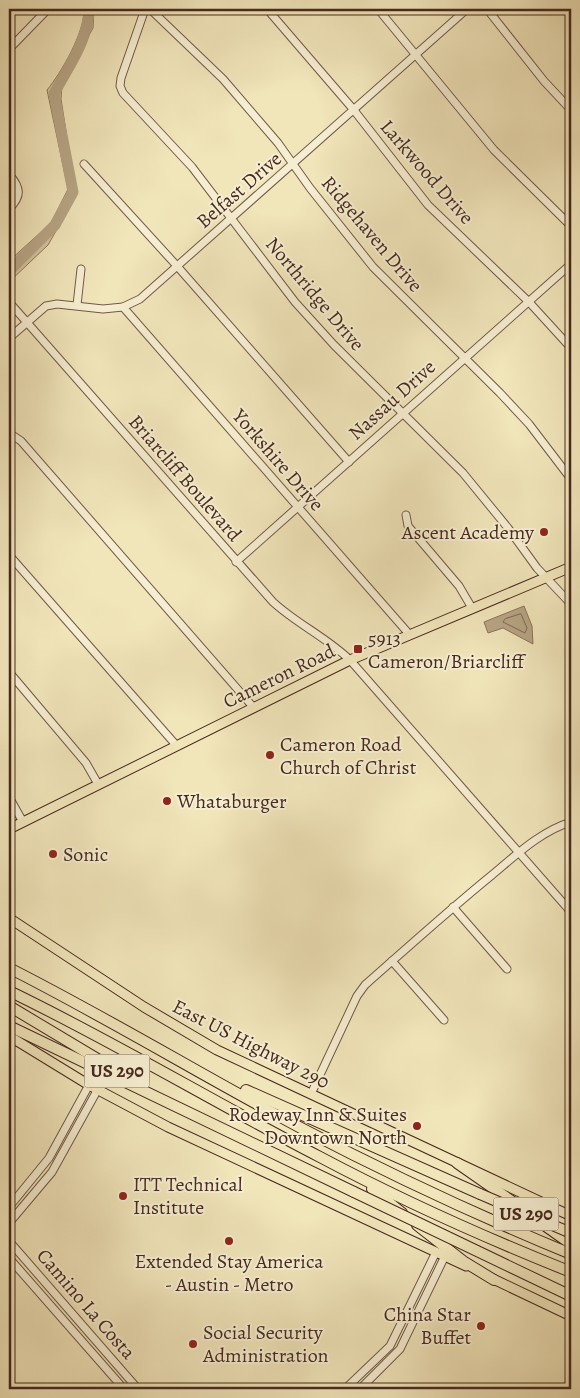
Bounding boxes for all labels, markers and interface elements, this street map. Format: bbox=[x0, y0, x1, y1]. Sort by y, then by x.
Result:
street label: Larkwood Drive bbox=[374, 114, 480, 230]
street label: Belfast Drive bbox=[191, 145, 287, 235]
street label: Ridgehaven Drive bbox=[315, 170, 429, 298]
street label: Northridge Drive bbox=[259, 231, 371, 357]
street label: Nassau Drive bbox=[343, 354, 441, 446]
street label: Yorkshire Drive bbox=[225, 402, 330, 517]
street label: Briarcliff Boulevard bbox=[122, 409, 248, 547]
place label: Ascent Academy bbox=[401, 519, 535, 546]
marker: Ascent Academy bbox=[538, 526, 550, 538]
place label: 5913 Cameron/Briarcliff bbox=[368, 625, 527, 675]
street label: Cameron Road bbox=[219, 637, 340, 715]
marker: 5913 Cameron/Briarcliff bbox=[352, 643, 364, 655]
place label: Cameron Road Church of Christ bbox=[280, 731, 417, 781]
marker: Cameron Road Church of Christ bbox=[264, 749, 276, 761]
place label: Whataburger bbox=[176, 788, 287, 815]
marker: Whataburger bbox=[161, 795, 173, 807]
place label: Sonic bbox=[63, 841, 108, 868]
marker: Sonic bbox=[47, 848, 59, 860]
street label: East US Highway 290 bbox=[168, 993, 334, 1095]
road number: US 290 bbox=[84, 1054, 150, 1088]
place label: Rodeway Inn & Suites Downtown North bbox=[229, 1101, 407, 1151]
marker: Rodeway Inn & Suites Downtown North bbox=[411, 1120, 423, 1132]
place label: ITT Technical Institute bbox=[133, 1171, 243, 1221]
marker: ITT Technical Institute bbox=[117, 1190, 129, 1202]
road number: US 290 bbox=[494, 1198, 558, 1230]
marker: Extended Stay America - Austin - Metro bbox=[223, 1235, 235, 1247]
street label: Camino La Costa bbox=[30, 1243, 142, 1366]
place label: Extended Stay America - Austin - Metro bbox=[134, 1248, 324, 1298]
place label: China Star Buffet bbox=[384, 1301, 471, 1351]
place label: Social Security Administration bbox=[202, 1319, 329, 1369]
marker: China Star Buffet bbox=[475, 1320, 487, 1332]
marker: Social Security Administration bbox=[187, 1338, 199, 1350]

